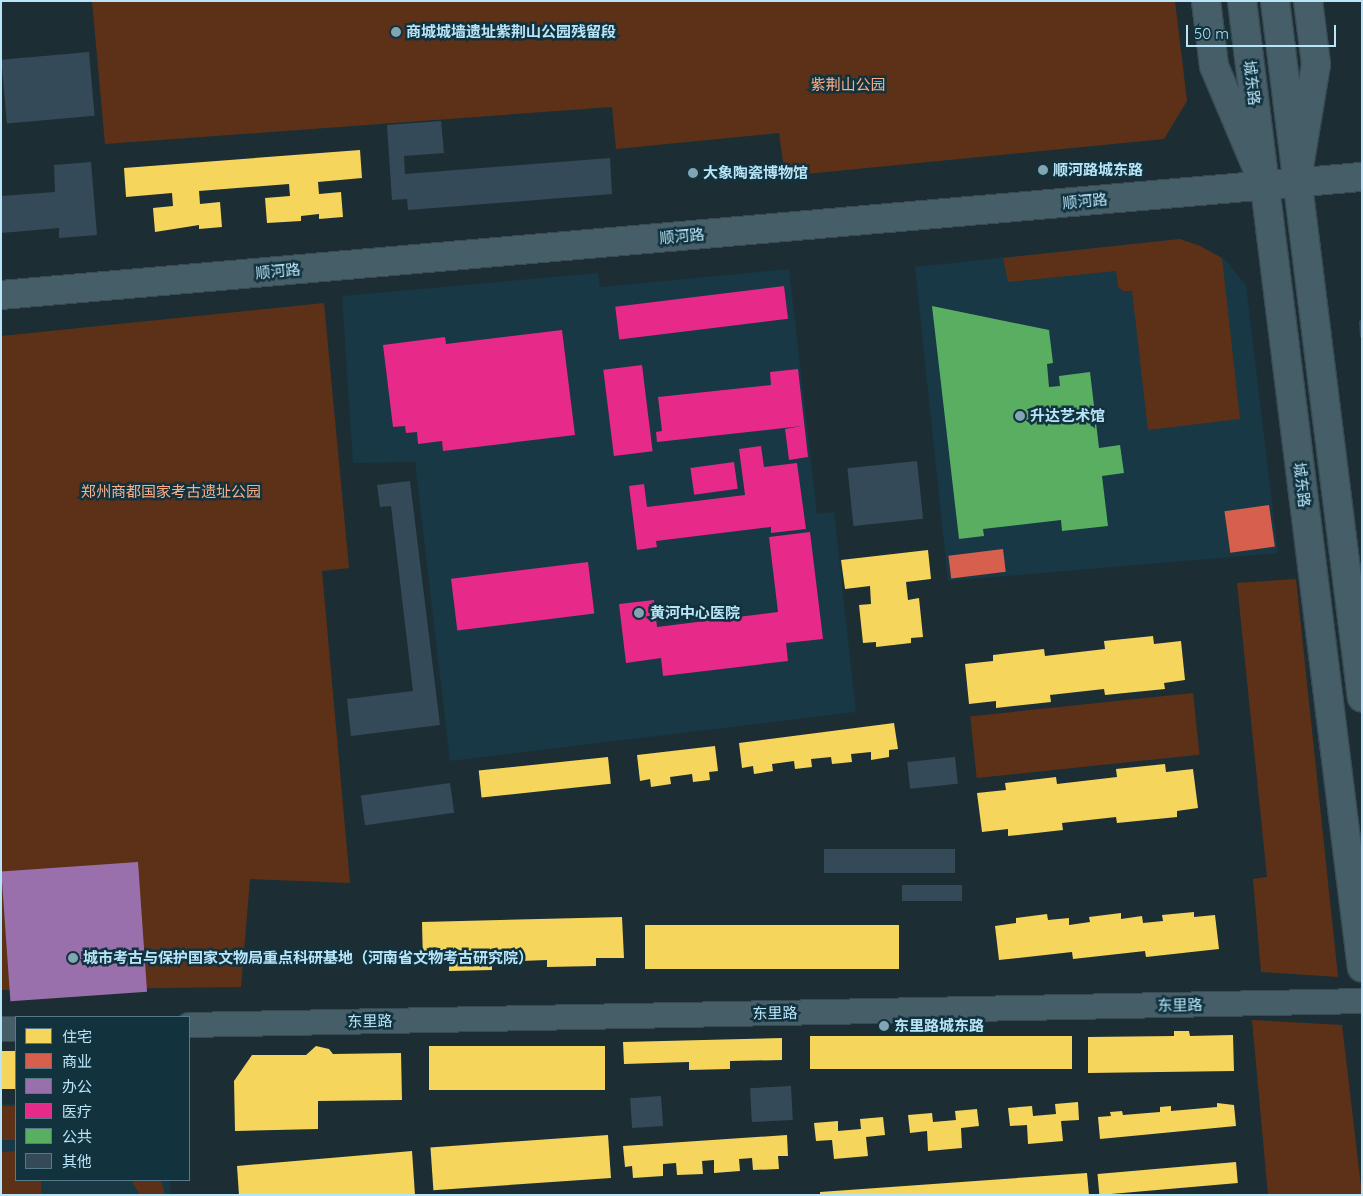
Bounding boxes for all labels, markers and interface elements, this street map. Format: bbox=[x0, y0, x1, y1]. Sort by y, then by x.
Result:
scale bar bbox=[1188, 15, 1338, 47]
place label: 商城城墙遗址紫荆山公园残留段 bbox=[406, 23, 616, 41]
text: 50 m bbox=[1194, 24, 1229, 43]
marker: 商城城墙遗址紫荆山公园残留段 bbox=[390, 26, 402, 38]
street label: 城东路 bbox=[1240, 60, 1264, 106]
park label: 紫荆山公园 bbox=[811, 76, 885, 94]
place label: 顺河路城东路 bbox=[1053, 161, 1143, 179]
place label: 大象陶瓷博物馆 bbox=[703, 164, 808, 182]
marker: 顺河路城东路 bbox=[1037, 164, 1049, 176]
marker: 大象陶瓷博物馆 bbox=[687, 167, 699, 179]
street label: 顺河路 bbox=[1062, 190, 1108, 212]
street label: 顺河路 bbox=[659, 225, 705, 247]
street label: 顺河路 bbox=[255, 260, 301, 282]
place label: 升达艺术馆 bbox=[1030, 407, 1105, 425]
marker: 升达艺术馆 bbox=[1014, 410, 1026, 422]
street label: 城东路 bbox=[1290, 462, 1314, 508]
park label: 郑州商都国家考古遗址公园 bbox=[81, 483, 261, 501]
place label: 黄河中心医院 bbox=[650, 604, 740, 622]
marker: 黄河中心医院 bbox=[632, 606, 646, 620]
place label: 城市考古与保护国家文物局重点科研基地（河南省文物考古研究院） bbox=[83, 949, 533, 967]
marker: 城市考古与保护国家文物局重点科研基地（河南省文物考古研究院） bbox=[67, 952, 79, 964]
street label: 东里路 bbox=[1157, 996, 1203, 1014]
street label: 东里路 bbox=[752, 1004, 798, 1022]
street label: 东里路 bbox=[347, 1012, 393, 1030]
legend bbox=[15, 1016, 190, 1181]
place label: 东里路城东路 bbox=[894, 1017, 984, 1035]
marker: 东里路城东路 bbox=[878, 1020, 890, 1032]
text: 住宅 bbox=[62, 1027, 92, 1046]
text: 商业 bbox=[62, 1052, 92, 1071]
text: 办公 bbox=[62, 1077, 92, 1096]
text: 医疗 bbox=[62, 1102, 92, 1121]
text: 公共 bbox=[62, 1127, 92, 1146]
text: 其他 bbox=[62, 1152, 92, 1171]

